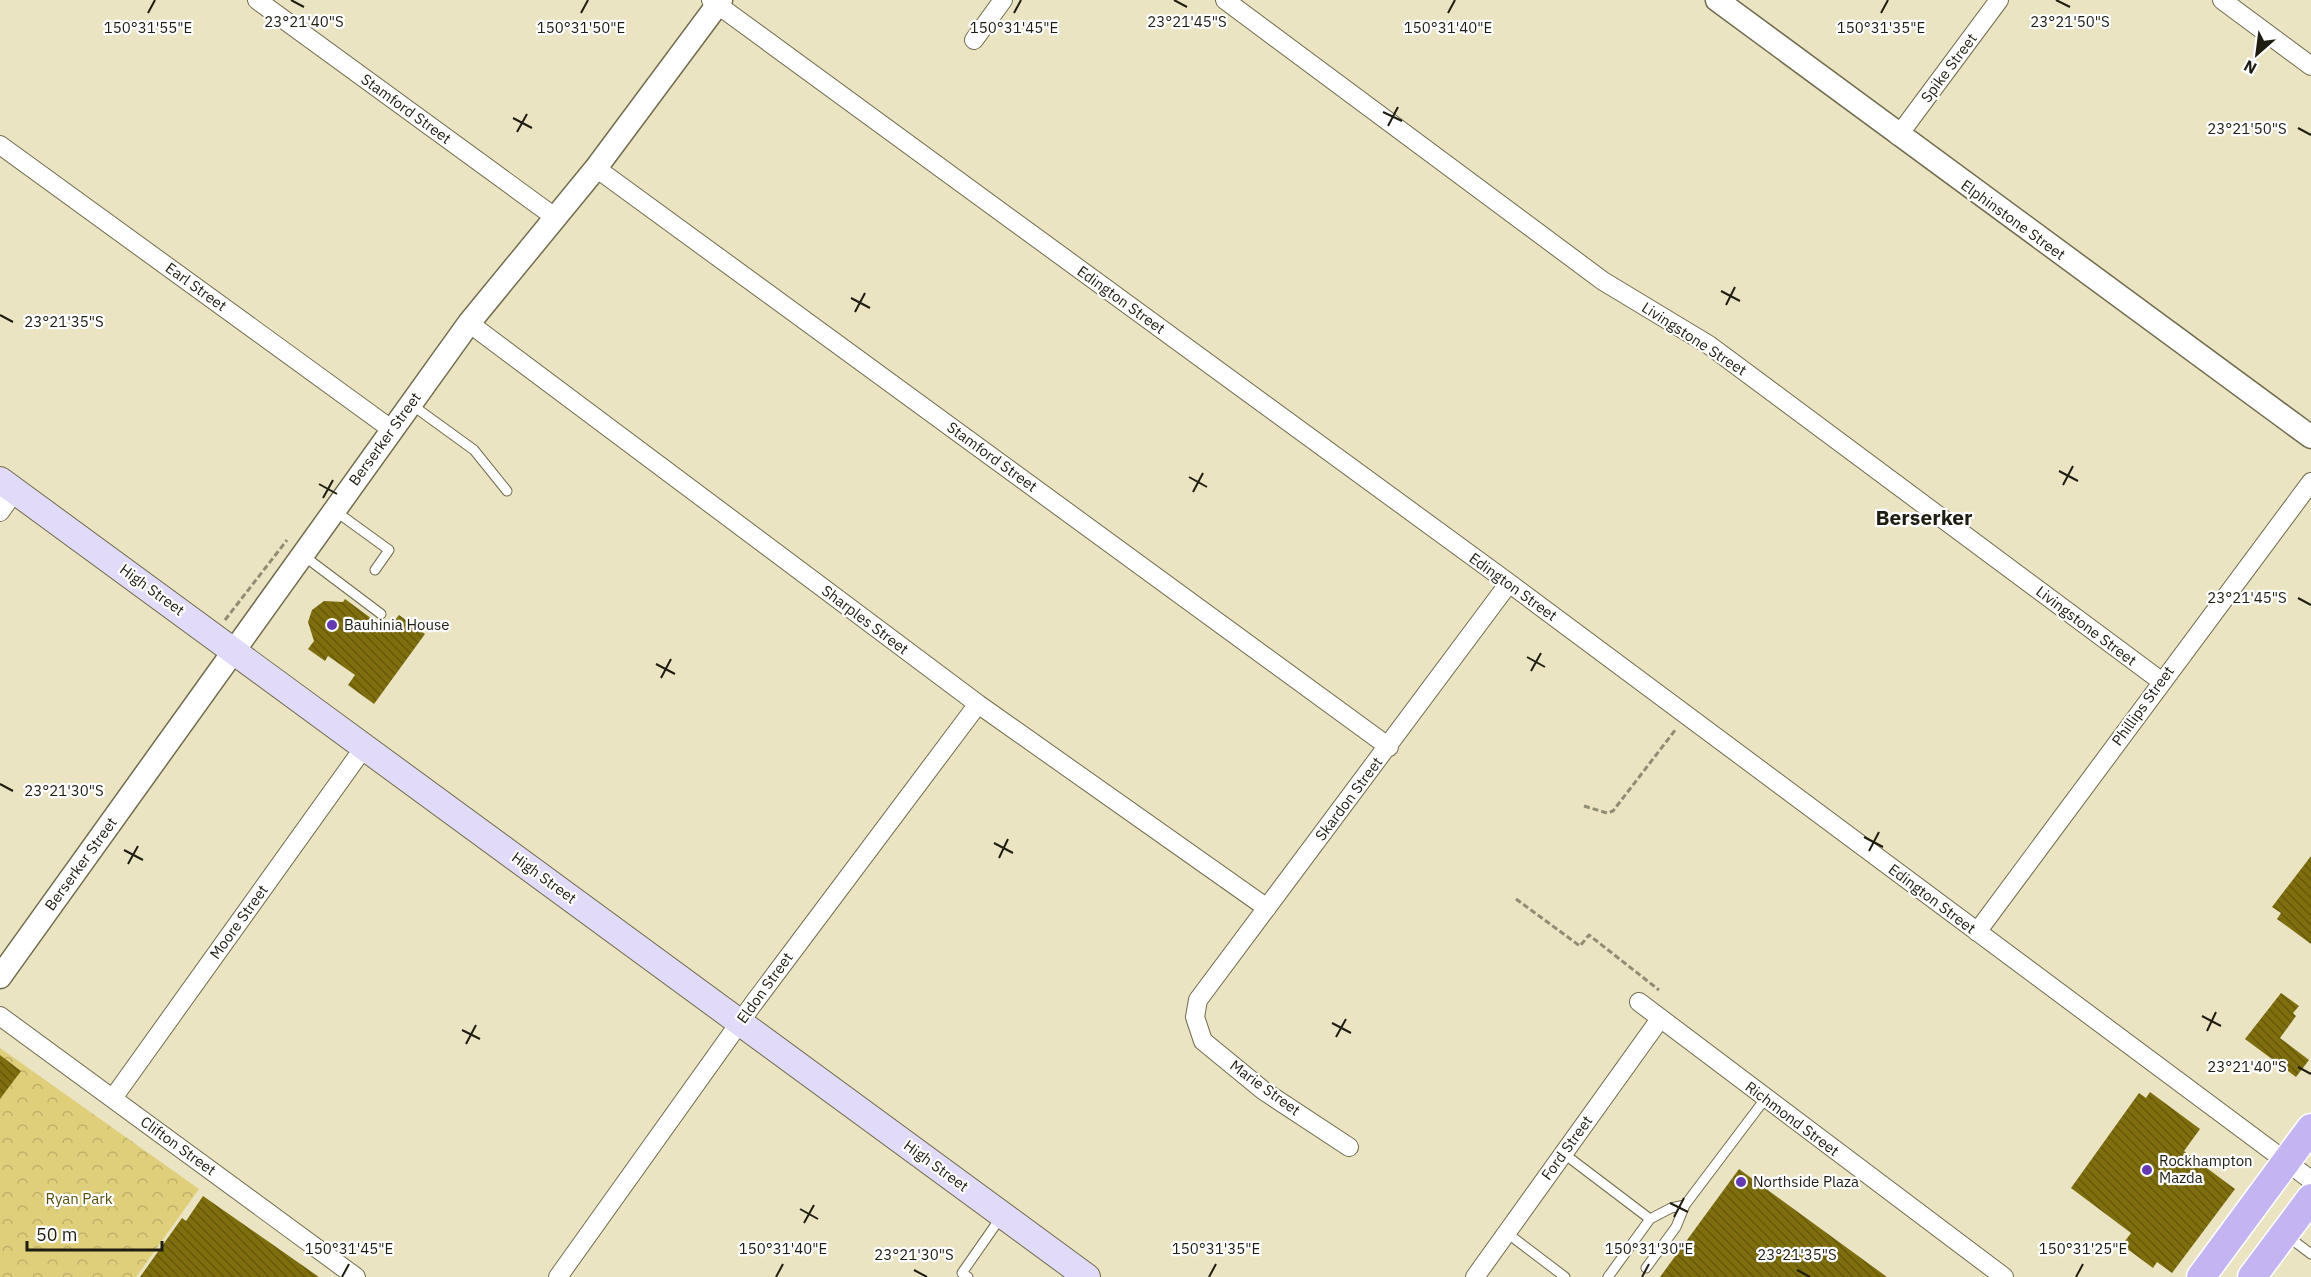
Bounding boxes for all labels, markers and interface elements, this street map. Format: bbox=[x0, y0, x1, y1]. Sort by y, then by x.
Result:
text: 23°21'40"S bbox=[264, 12, 344, 31]
text: 23°21'45"S bbox=[1147, 12, 1227, 31]
text: 23°21'50"S bbox=[2030, 12, 2110, 31]
text: 150°31'55"E bbox=[104, 18, 192, 37]
text: 150°31'50"E bbox=[537, 18, 625, 37]
text: 150°31'45"E bbox=[970, 18, 1058, 37]
text: 150°31'40"E bbox=[1404, 18, 1492, 37]
text: 150°31'35"E bbox=[1837, 18, 1925, 37]
north arrow bbox=[2227, 24, 2287, 84]
street label: Spike Street bbox=[1916, 29, 1981, 106]
text: N bbox=[2240, 56, 2260, 79]
street label: Stamford Street bbox=[357, 69, 455, 148]
text: 23°21'50"S bbox=[2207, 119, 2287, 138]
street label: Elphinstone Street bbox=[1957, 175, 2069, 264]
street label: Earl Street bbox=[162, 258, 231, 315]
street label: Edington Street bbox=[1074, 261, 1169, 338]
street label: Livingstone Street bbox=[1638, 298, 1750, 380]
text: 23°21'35"S bbox=[24, 312, 104, 331]
street label: Berserker Street bbox=[344, 388, 425, 489]
street label: Stamford Street bbox=[943, 417, 1041, 496]
district label: Berserker bbox=[1876, 503, 1973, 531]
street label: Edington Street bbox=[1466, 548, 1561, 625]
street label: High Street bbox=[116, 560, 188, 619]
street label: Sharples Street bbox=[818, 581, 912, 658]
street label: Livingstone Street bbox=[2032, 582, 2140, 670]
text: 23°21'45"S bbox=[2207, 588, 2287, 607]
place label: Bauhinia House bbox=[344, 615, 449, 634]
marker: Bauhinia House bbox=[325, 618, 339, 632]
street label: Phillips Street bbox=[2107, 662, 2178, 749]
street label: Skardon Street bbox=[1311, 753, 1386, 844]
text: 23°21'30"S bbox=[24, 781, 104, 800]
street label: Berserker Street bbox=[40, 813, 121, 914]
street label: High Street bbox=[508, 848, 580, 907]
street label: Edington Street bbox=[1885, 860, 1980, 938]
street label: Moore Street bbox=[205, 881, 272, 963]
street label: Eldon Street bbox=[732, 948, 797, 1027]
street label: Marie Street bbox=[1226, 1056, 1304, 1119]
text: 23°21'40"S bbox=[2207, 1057, 2287, 1076]
street label: Richmond Street bbox=[1742, 1077, 1843, 1160]
street label: Clifton Street bbox=[137, 1112, 220, 1179]
street label: Ford Street bbox=[1537, 1112, 1596, 1184]
street label: High Street bbox=[900, 1136, 972, 1195]
place label: Rockhampton Mazda bbox=[2159, 1151, 2253, 1187]
marker: Rockhampton Mazda bbox=[2140, 1163, 2154, 1177]
place label: Northside Plaza bbox=[1753, 1172, 1859, 1191]
marker: Northside Plaza bbox=[1734, 1175, 1748, 1189]
park label: Ryan Park bbox=[45, 1189, 113, 1208]
scale bar bbox=[27, 1214, 162, 1252]
text: 50 m bbox=[36, 1223, 78, 1246]
text: 150°31'45"E bbox=[305, 1239, 393, 1258]
text: 150°31'40"E bbox=[739, 1239, 827, 1258]
text: 150°31'35"E bbox=[1172, 1239, 1260, 1258]
text: 150°31'30"E bbox=[1605, 1239, 1693, 1258]
text: 150°31'25"E bbox=[2039, 1239, 2127, 1258]
text: 23°21'30"S bbox=[874, 1245, 954, 1264]
text: 23°21'35"S bbox=[1757, 1245, 1837, 1264]

